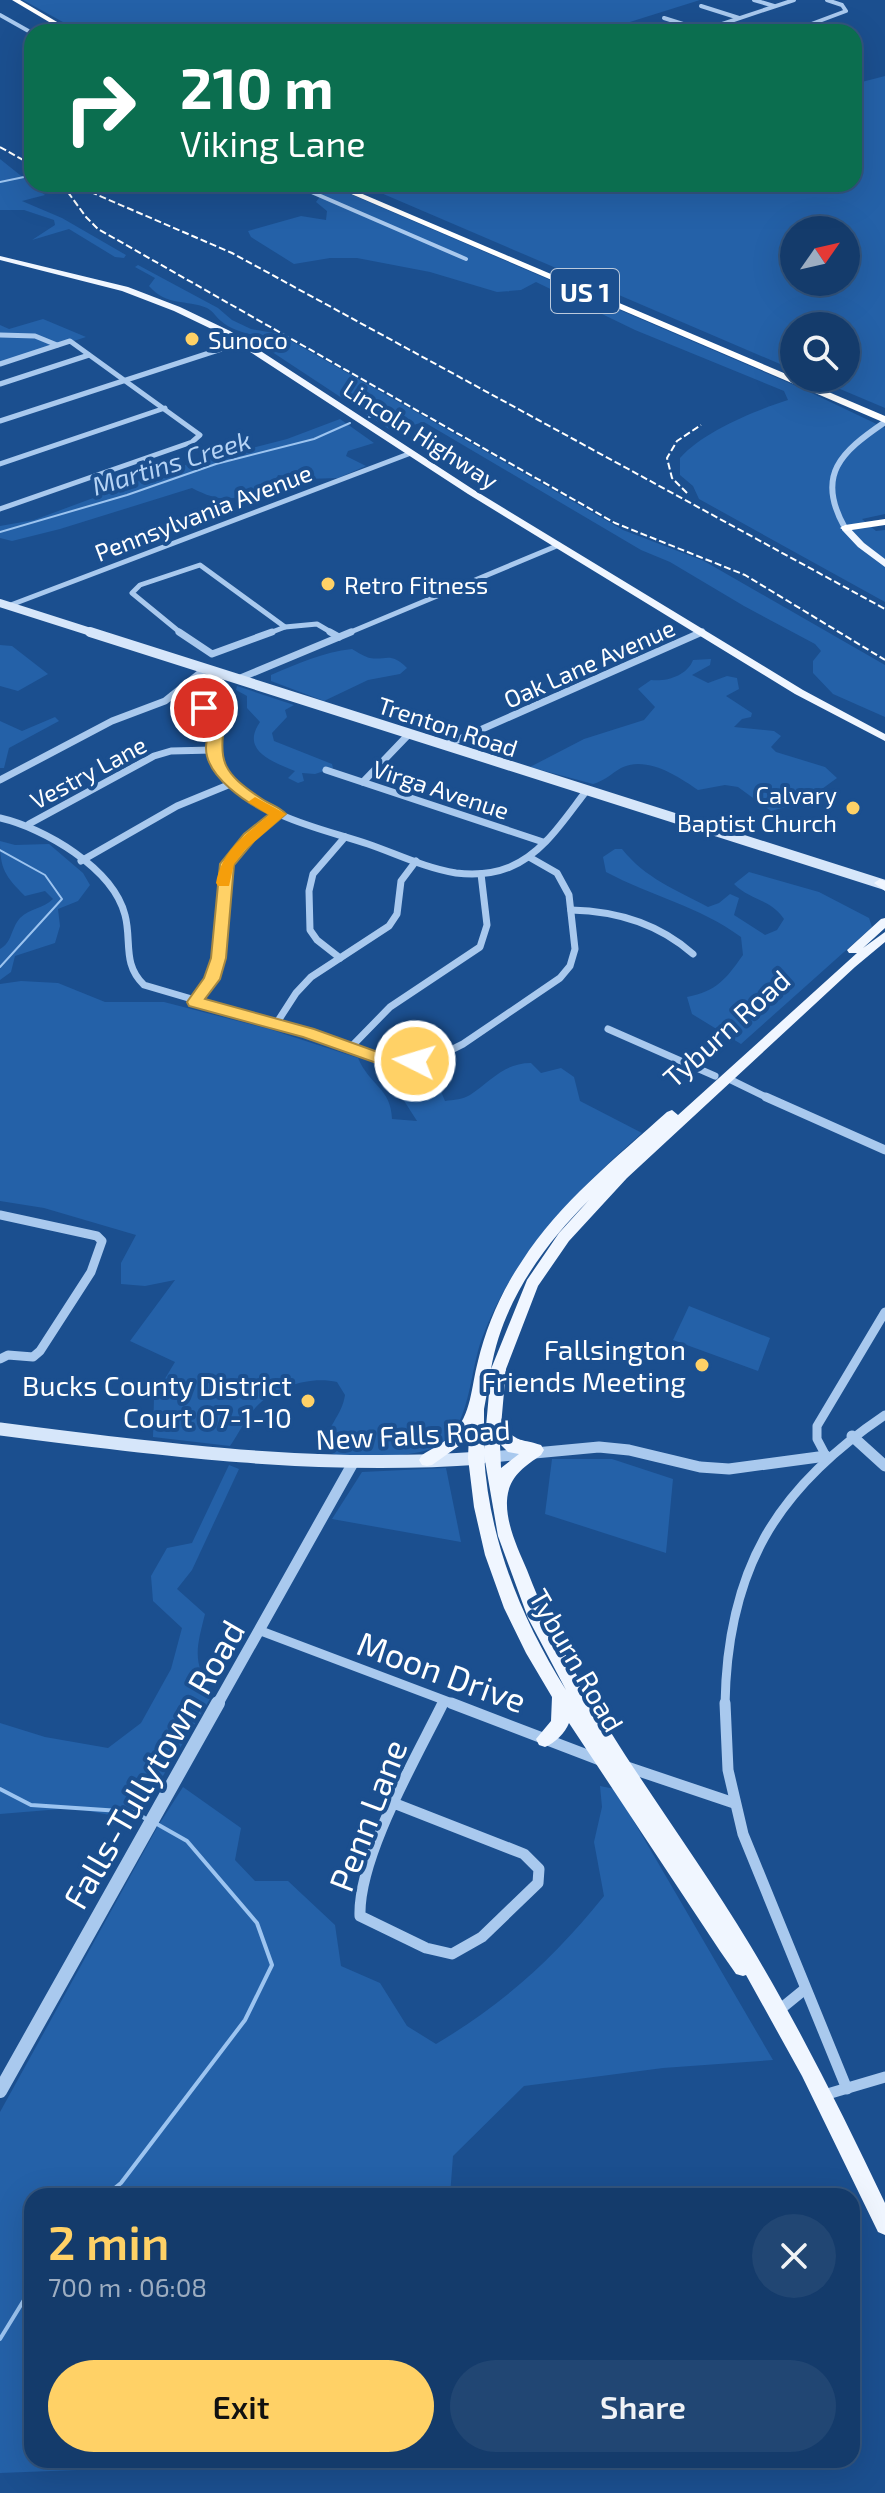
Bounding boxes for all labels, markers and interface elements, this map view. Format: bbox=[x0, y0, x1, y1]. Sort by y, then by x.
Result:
text: 210 m bbox=[180, 53, 334, 120]
icon: right bbox=[48, 56, 152, 160]
text: Viking Lane bbox=[180, 121, 366, 164]
north arrow bbox=[780, 216, 860, 296]
map controls bbox=[780, 216, 860, 392]
road number: US 1 bbox=[551, 269, 619, 313]
button: search bbox=[780, 312, 860, 392]
place label: Sunoco bbox=[208, 325, 288, 354]
marker: Sunoco bbox=[183, 330, 201, 348]
street label: Lincoln Highway bbox=[338, 373, 504, 495]
water label: Martins Creek bbox=[88, 423, 254, 501]
street label: Pennsylvania Avenue bbox=[90, 457, 316, 567]
place label: Retro Fitness bbox=[344, 570, 488, 599]
marker: Retro Fitness bbox=[319, 575, 337, 593]
street label: Oak Lane Avenue bbox=[499, 612, 679, 714]
pin bbox=[170, 674, 238, 742]
icon: arrive bbox=[182, 686, 226, 730]
street label: Trenton Road bbox=[374, 690, 522, 762]
street label: Vestry Lane bbox=[25, 729, 151, 815]
street label: Virga Avenue bbox=[369, 753, 513, 825]
place label: Calvary Baptist Church bbox=[677, 780, 837, 837]
marker: Calvary Baptist Church bbox=[844, 799, 862, 817]
street label: Tyburn Road bbox=[655, 962, 797, 1094]
position arrow bbox=[373, 1019, 457, 1103]
place label: Fallsington Friends Meeting bbox=[481, 1332, 686, 1398]
marker: Fallsington Friends Meeting bbox=[693, 1356, 711, 1374]
place label: Bucks County District Court 07-1-10 bbox=[22, 1368, 292, 1434]
marker: Bucks County District Court 07-1-10 bbox=[299, 1392, 317, 1410]
street label: New Falls Road bbox=[315, 1412, 511, 1456]
street label: Tyburn Road bbox=[522, 1583, 632, 1737]
street label: Falls-Tullytown Road bbox=[54, 1612, 252, 1916]
street label: Moon Drive bbox=[352, 1622, 532, 1720]
street label: Penn Lane bbox=[319, 1733, 415, 1897]
text: 2 min bbox=[48, 2212, 169, 2270]
button: close bbox=[752, 2214, 836, 2298]
text: 700 m · 06:08 bbox=[48, 2271, 207, 2302]
button: Exit bbox=[48, 2360, 434, 2452]
button: Share bbox=[450, 2360, 836, 2452]

